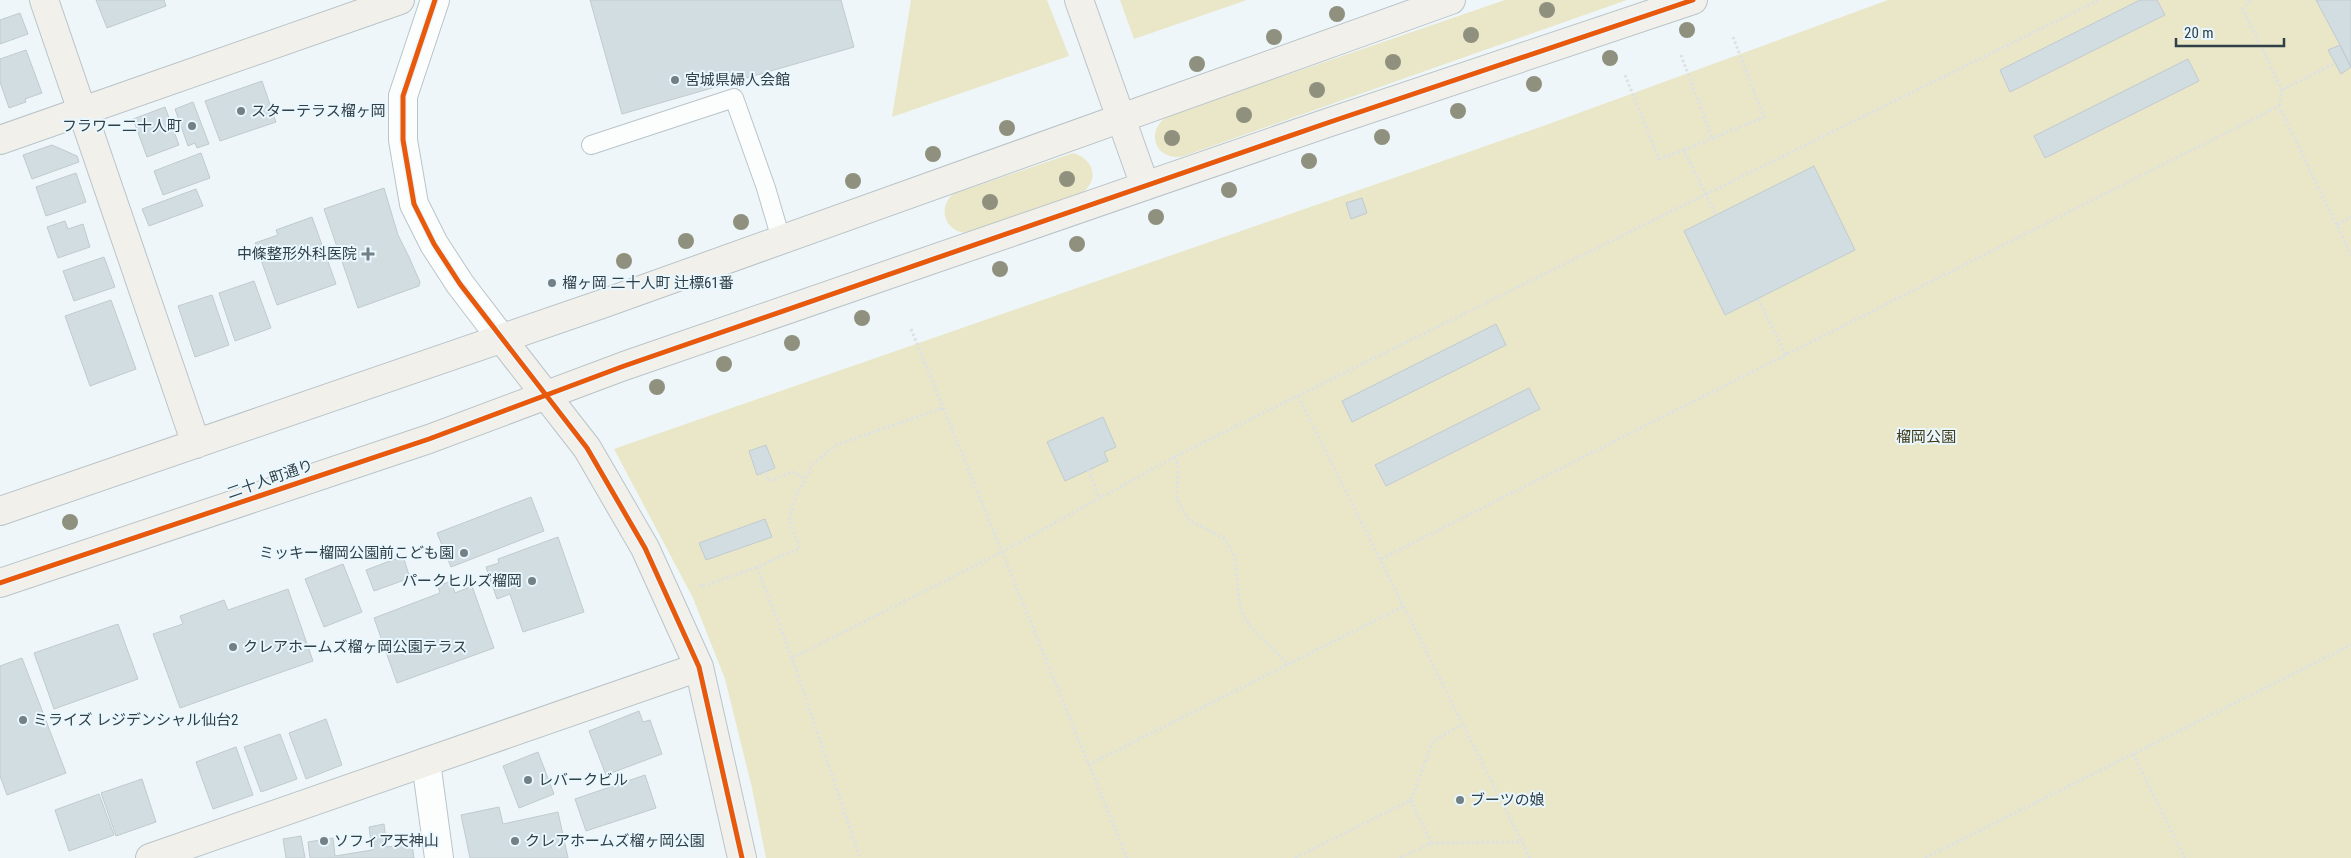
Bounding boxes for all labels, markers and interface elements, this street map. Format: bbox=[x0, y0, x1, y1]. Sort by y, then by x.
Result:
scale bar bbox=[2176, 15, 2284, 47]
text: 20 m bbox=[2184, 24, 2214, 42]
place label: 宮城県婦人会館 bbox=[685, 71, 790, 89]
marker: 宮城県婦人会館 bbox=[669, 74, 681, 86]
place label: スターテラス榴ヶ岡 bbox=[251, 102, 386, 120]
marker: スターテラス榴ヶ岡 bbox=[235, 105, 247, 117]
place label: フラワー二十人町 bbox=[62, 117, 182, 135]
marker: フラワー二十人町 bbox=[186, 120, 198, 132]
place label: 中條整形外科医院 bbox=[237, 245, 357, 263]
marker: 中條整形外科医院 bbox=[361, 247, 375, 261]
place label: 榴ヶ岡 二十人町 辻標61番 bbox=[562, 274, 734, 292]
marker: 榴ヶ岡 二十人町 辻標61番 bbox=[546, 277, 558, 289]
park label: 榴岡公園 bbox=[1896, 428, 1956, 446]
street label: 二十人町通り bbox=[225, 456, 315, 502]
place label: ミッキー榴岡公園前こども園 bbox=[259, 544, 454, 562]
marker: ミッキー榴岡公園前こども園 bbox=[458, 547, 470, 559]
place label: パークヒルズ榴岡 bbox=[402, 572, 522, 590]
marker: パークヒルズ榴岡 bbox=[526, 575, 538, 587]
place label: クレアホームズ榴ヶ岡公園テラス bbox=[243, 638, 467, 656]
marker: クレアホームズ榴ヶ岡公園テラス bbox=[227, 641, 239, 653]
place label: ミライズ レジデンシャル仙台2 bbox=[33, 711, 238, 729]
marker: ミライズ レジデンシャル仙台2 bbox=[17, 714, 29, 726]
place label: レバークビル bbox=[538, 771, 628, 789]
marker: レバークビル bbox=[522, 774, 534, 786]
place label: ブーツの娘 bbox=[1470, 791, 1545, 809]
marker: ブーツの娘 bbox=[1454, 794, 1466, 806]
place label: ソフィア天神山 bbox=[334, 832, 439, 850]
place label: クレアホームズ榴ヶ岡公園 bbox=[525, 832, 705, 850]
marker: ソフィア天神山 bbox=[318, 835, 330, 847]
marker: クレアホームズ榴ヶ岡公園 bbox=[509, 835, 521, 847]

